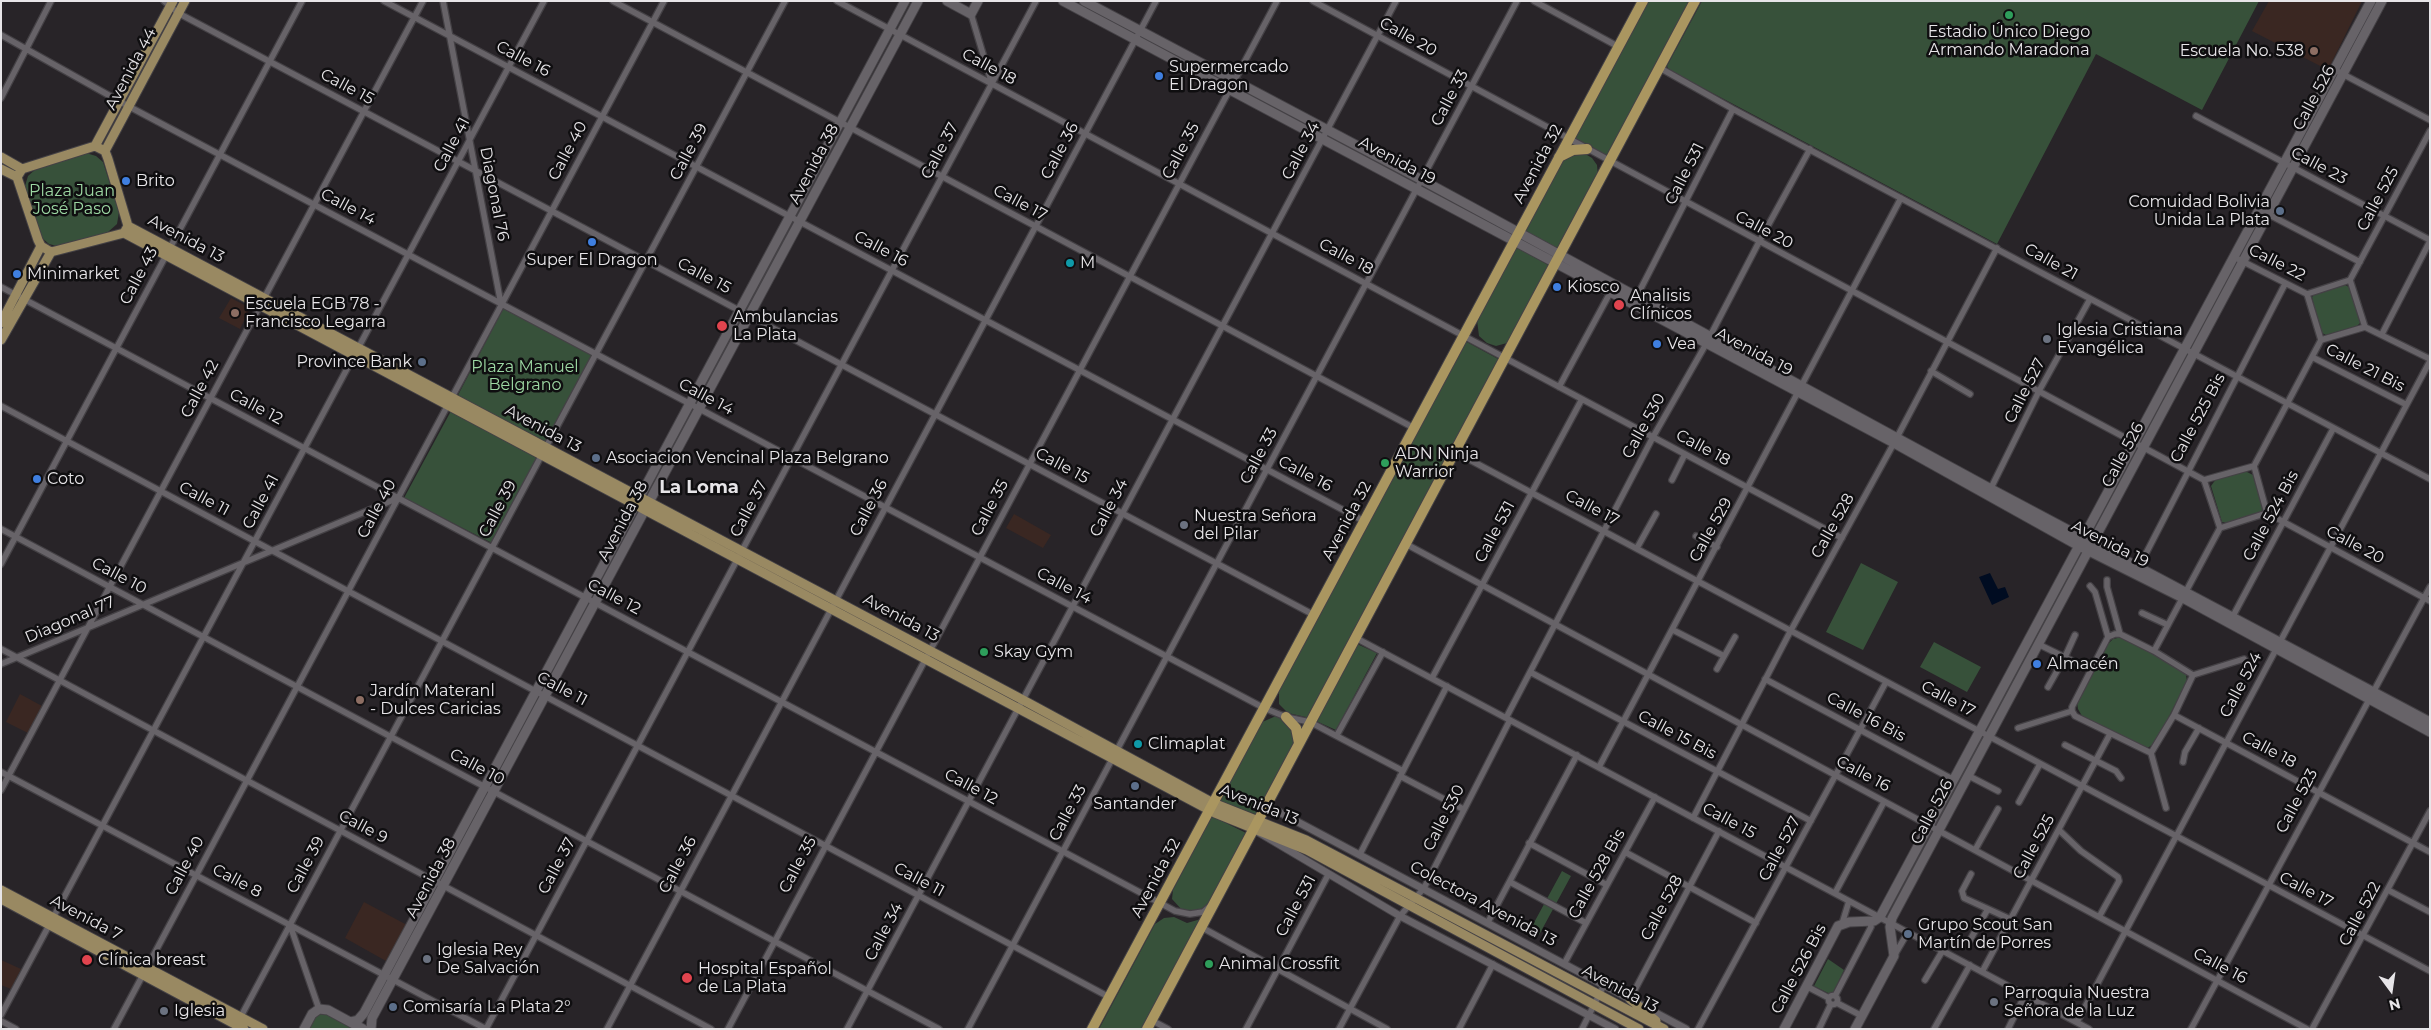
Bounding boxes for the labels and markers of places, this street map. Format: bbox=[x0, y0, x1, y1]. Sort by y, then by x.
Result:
marker: Estadio Único Diego Armando Maradona bbox=[2003, 9, 2015, 21]
place label: Estadio Único Diego Armando Maradona bbox=[1928, 22, 2090, 60]
place label: Escuela No. 538 bbox=[2180, 41, 2304, 61]
marker: Escuela No. 538 bbox=[2308, 45, 2320, 57]
place label: Supermercado El Dragon bbox=[1169, 57, 1289, 95]
marker: Supermercado El Dragon bbox=[1153, 70, 1165, 82]
place label: Brito bbox=[136, 171, 175, 191]
marker: Brito bbox=[120, 175, 132, 187]
place label: Comuidad Bolivia Unida La Plata bbox=[2129, 192, 2270, 230]
marker: Comuidad Bolivia Unida La Plata bbox=[2274, 205, 2286, 217]
marker: Super El Dragon bbox=[586, 236, 598, 248]
place label: Super El Dragon bbox=[526, 250, 658, 270]
place label: M bbox=[1080, 253, 1095, 273]
marker: M bbox=[1064, 257, 1076, 269]
place label: Minimarket bbox=[27, 264, 120, 284]
marker: Minimarket bbox=[11, 268, 23, 280]
place label: Kiosco bbox=[1567, 277, 1619, 297]
marker: Kiosco bbox=[1551, 281, 1563, 293]
place label: Analisis Clínicos bbox=[1630, 286, 1692, 324]
place label: Escuela EGB 78 - Francisco Legarra bbox=[245, 294, 386, 332]
marker: Analisis Clínicos bbox=[1612, 298, 1626, 312]
marker: Escuela EGB 78 - Francisco Legarra bbox=[229, 307, 241, 319]
place label: Ambulancias La Plata bbox=[733, 307, 838, 345]
marker: Ambulancias La Plata bbox=[715, 319, 729, 333]
place label: Iglesia Cristiana Evangélica bbox=[2057, 320, 2183, 358]
marker: Iglesia Cristiana Evangélica bbox=[2041, 333, 2053, 345]
place label: Vea bbox=[1667, 334, 1696, 354]
marker: Vea bbox=[1651, 338, 1663, 350]
place label: Province Bank bbox=[296, 352, 412, 372]
marker: Province Bank bbox=[416, 356, 428, 368]
place label: ADN Ninja Warrior bbox=[1395, 444, 1479, 482]
place label: Asociacion Vencinal Plaza Belgrano bbox=[606, 448, 889, 468]
marker: Asociacion Vencinal Plaza Belgrano bbox=[590, 452, 602, 464]
marker: ADN Ninja Warrior bbox=[1379, 457, 1391, 469]
place label: Coto bbox=[47, 469, 84, 489]
marker: Coto bbox=[31, 473, 43, 485]
place label: Nuestra Señora del Pilar bbox=[1194, 506, 1317, 544]
marker: Nuestra Señora del Pilar bbox=[1178, 519, 1190, 531]
place label: Skay Gym bbox=[994, 642, 1073, 662]
marker: Skay Gym bbox=[978, 646, 990, 658]
place label: Almacén bbox=[2047, 654, 2119, 674]
marker: Almacén bbox=[2031, 658, 2043, 670]
place label: Jardín Materanl - Dulces Caricias bbox=[370, 681, 501, 719]
marker: Jardín Materanl - Dulces Caricias bbox=[354, 694, 366, 706]
place label: Climaplat bbox=[1148, 734, 1225, 754]
marker: Climaplat bbox=[1132, 738, 1144, 750]
marker: Santander bbox=[1129, 780, 1141, 792]
place label: Santander bbox=[1093, 794, 1177, 814]
place label: Grupo Scout San Martín de Porres bbox=[1918, 915, 2053, 953]
marker: Grupo Scout San Martín de Porres bbox=[1902, 928, 1914, 940]
place label: Iglesia Rey De Salvación bbox=[437, 940, 539, 978]
place label: Clínica breast bbox=[98, 950, 206, 970]
marker: Clínica breast bbox=[80, 953, 94, 967]
marker: Iglesia Rey De Salvación bbox=[421, 953, 433, 965]
place label: Animal Crossfit bbox=[1219, 954, 1340, 974]
marker: Animal Crossfit bbox=[1203, 958, 1215, 970]
place label: Hospital Español de La Plata bbox=[698, 959, 832, 997]
marker: Hospital Español de La Plata bbox=[680, 971, 694, 985]
place label: Parroquia Nuestra Señora de la Luz bbox=[2004, 983, 2150, 1021]
marker: Parroquia Nuestra Señora de la Luz bbox=[1988, 996, 2000, 1008]
place label: Comisaría La Plata 2° bbox=[403, 997, 571, 1017]
place label: Iglesia bbox=[174, 1001, 225, 1021]
marker: Comisaría La Plata 2° bbox=[387, 1001, 399, 1013]
marker: Iglesia bbox=[158, 1005, 170, 1017]

